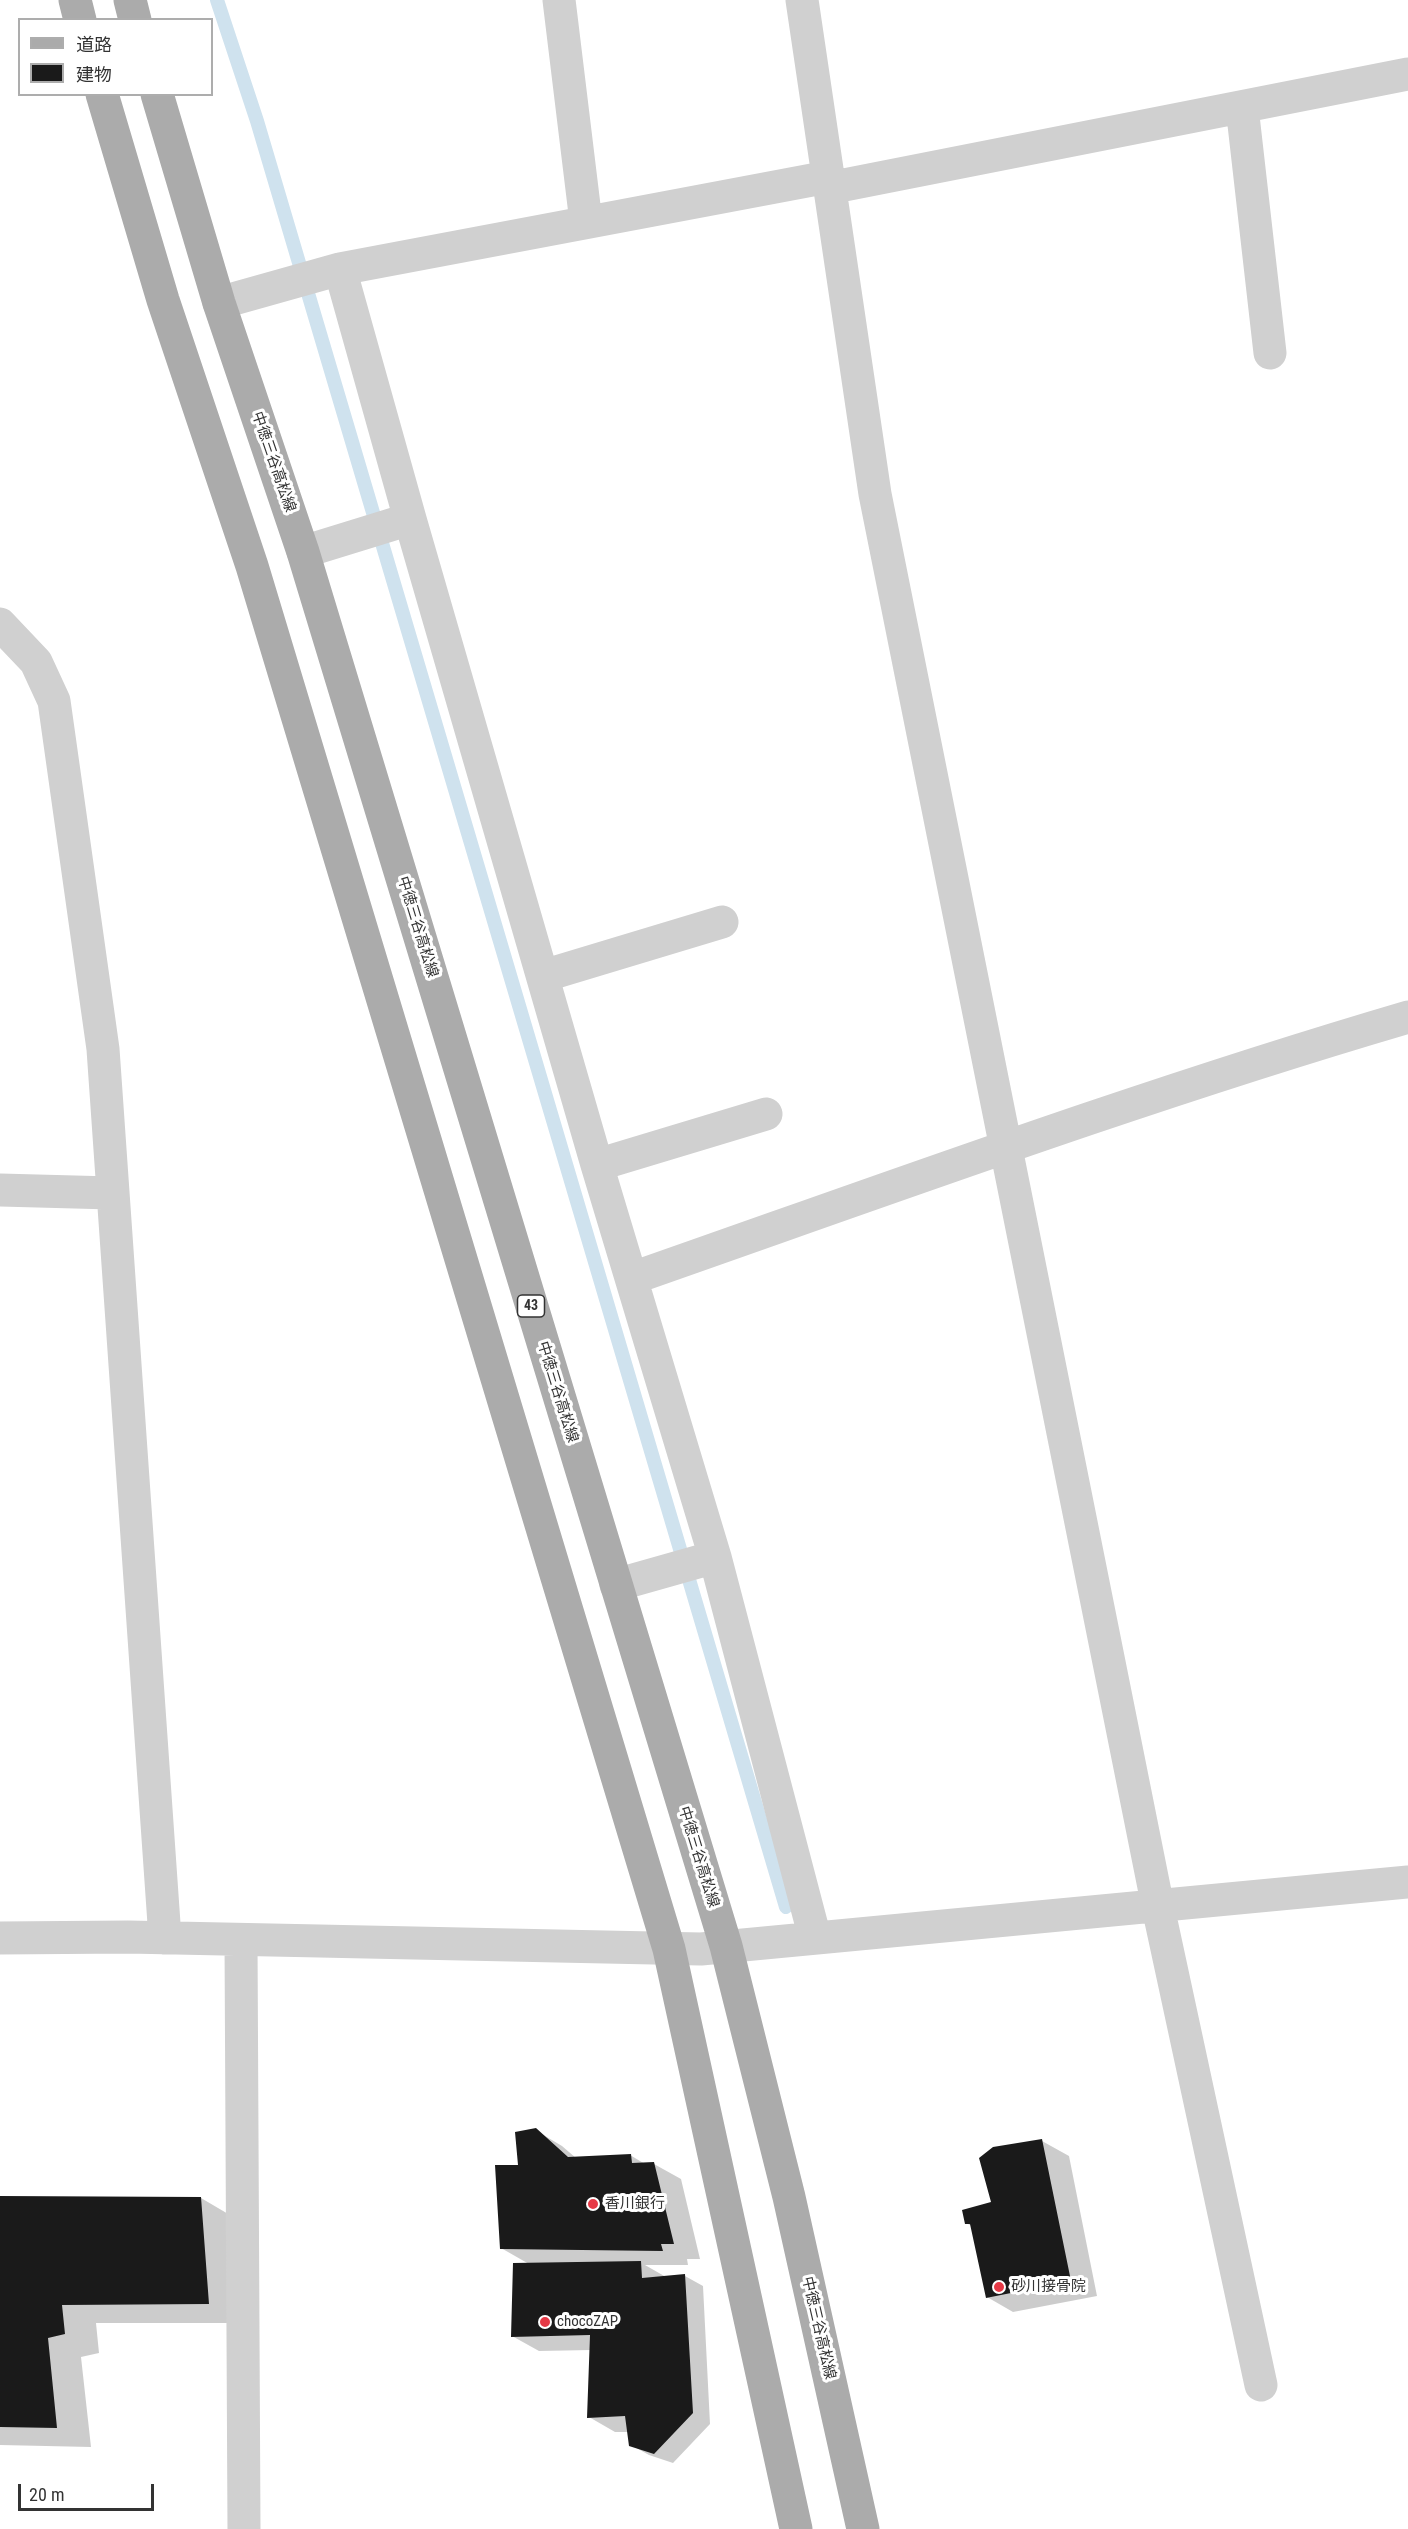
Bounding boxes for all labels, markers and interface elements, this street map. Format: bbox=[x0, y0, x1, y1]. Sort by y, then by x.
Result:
legend bbox=[18, 18, 213, 96]
text: 道路 bbox=[76, 34, 112, 55]
text: 建物 bbox=[76, 64, 112, 85]
street label: 中徳三谷高松線 bbox=[247, 409, 299, 515]
street label: 中徳三谷高松線 bbox=[393, 874, 441, 980]
road number: 43 bbox=[518, 1295, 544, 1317]
street label: 中徳三谷高松線 bbox=[533, 1339, 581, 1445]
street label: 中徳三谷高松線 bbox=[674, 1804, 722, 1910]
place label: 香川銀行 bbox=[605, 2195, 665, 2213]
marker: 香川銀行 bbox=[586, 2197, 600, 2211]
street label: 中徳三谷高松線 bbox=[797, 2275, 839, 2381]
place label: 砂川接骨院 bbox=[1011, 2278, 1086, 2296]
marker: 砂川接骨院 bbox=[992, 2280, 1006, 2294]
place label: chocoZAP bbox=[557, 2313, 618, 2331]
marker: chocoZAP bbox=[538, 2315, 552, 2329]
scale bar bbox=[21, 2472, 158, 2510]
text: 20 m bbox=[29, 2484, 64, 2505]

